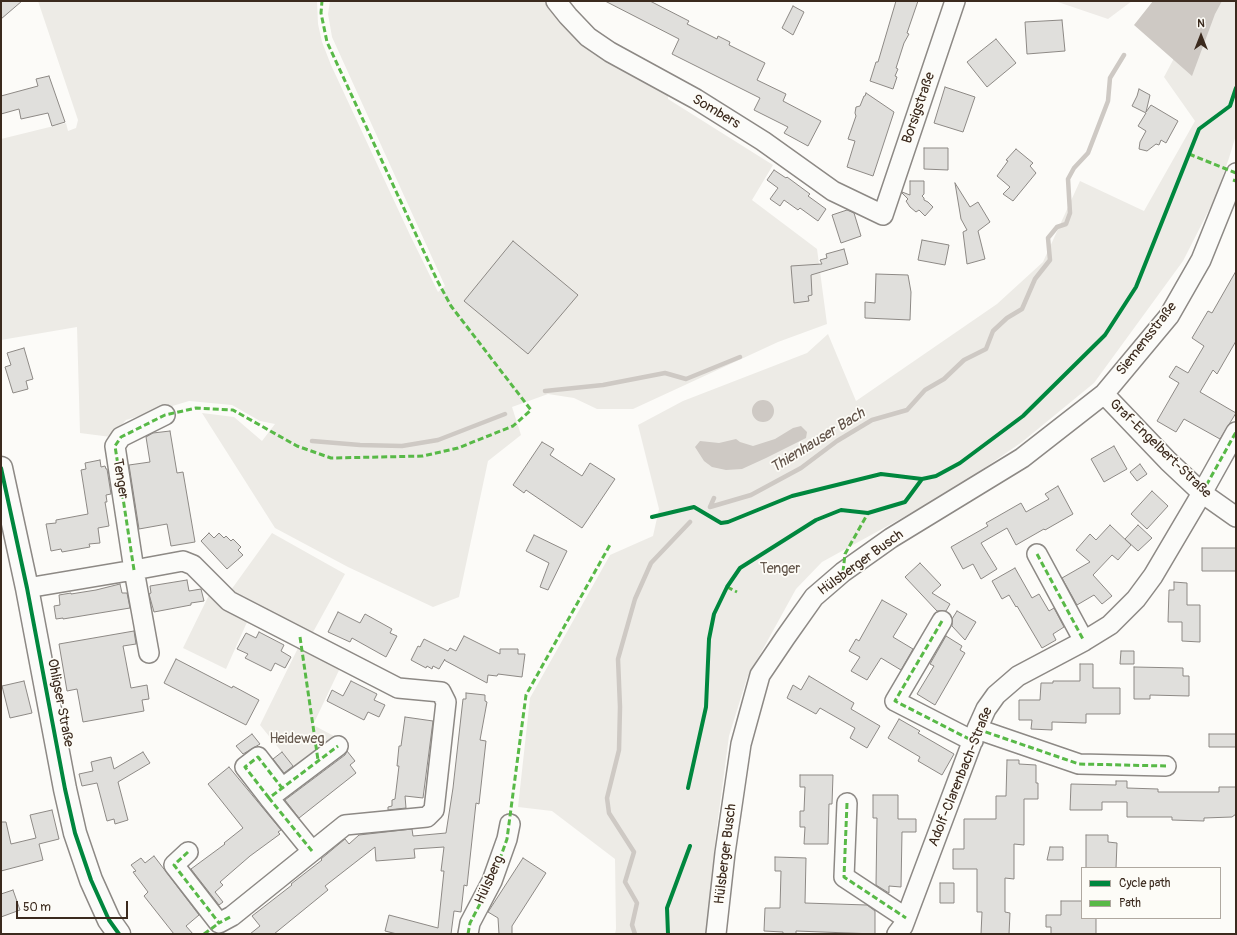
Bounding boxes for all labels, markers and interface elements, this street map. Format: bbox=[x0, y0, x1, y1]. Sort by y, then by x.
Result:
north arrow bbox=[1181, 16, 1221, 56]
text: N bbox=[1197, 17, 1205, 30]
street label: Borsigstraße bbox=[899, 70, 939, 146]
street label: Sombers bbox=[689, 91, 743, 133]
street label: Siemensstraße bbox=[1113, 299, 1181, 379]
street label: Graf-Engelbert-Straße bbox=[1106, 396, 1214, 502]
water label: Thienhauser Bach bbox=[767, 405, 869, 477]
street label: Tenger bbox=[109, 458, 131, 500]
street label: Hülsberger Busch bbox=[815, 526, 907, 600]
park label: Tenger bbox=[760, 561, 800, 577]
street label: Ohligser Straße bbox=[43, 658, 77, 748]
street label: Adolf-Clarenbach-Straße bbox=[925, 705, 997, 849]
park label: Heideweg bbox=[270, 731, 324, 747]
street label: Hülsberger Busch bbox=[711, 803, 741, 905]
street label: Hülsberg bbox=[472, 853, 508, 907]
legend bbox=[1081, 867, 1221, 919]
text: Cycle path bbox=[1119, 876, 1170, 891]
scale bar bbox=[18, 893, 130, 919]
text: Path bbox=[1119, 896, 1141, 911]
text: 50 m bbox=[23, 900, 51, 915]

